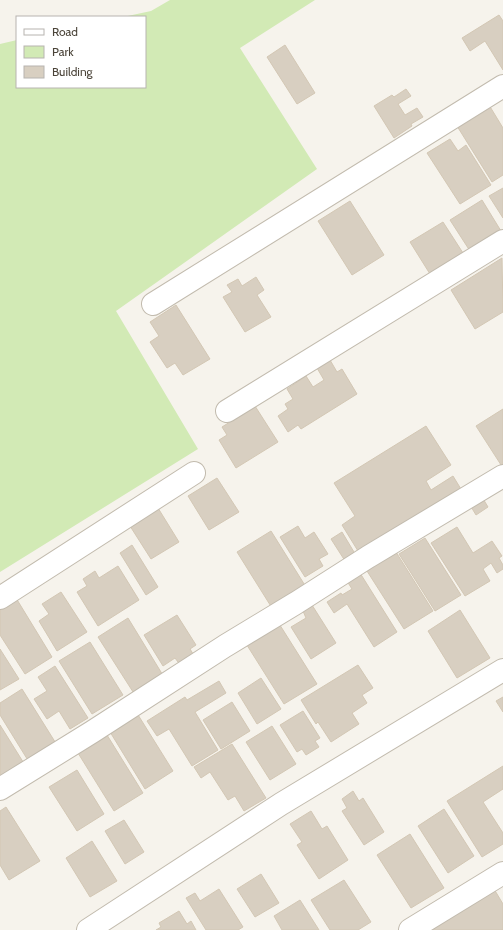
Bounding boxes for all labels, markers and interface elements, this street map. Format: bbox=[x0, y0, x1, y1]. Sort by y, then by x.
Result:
legend bbox=[16, 16, 146, 88]
text: Road bbox=[52, 24, 78, 39]
text: Park bbox=[52, 44, 74, 59]
text: Building bbox=[52, 64, 94, 79]

